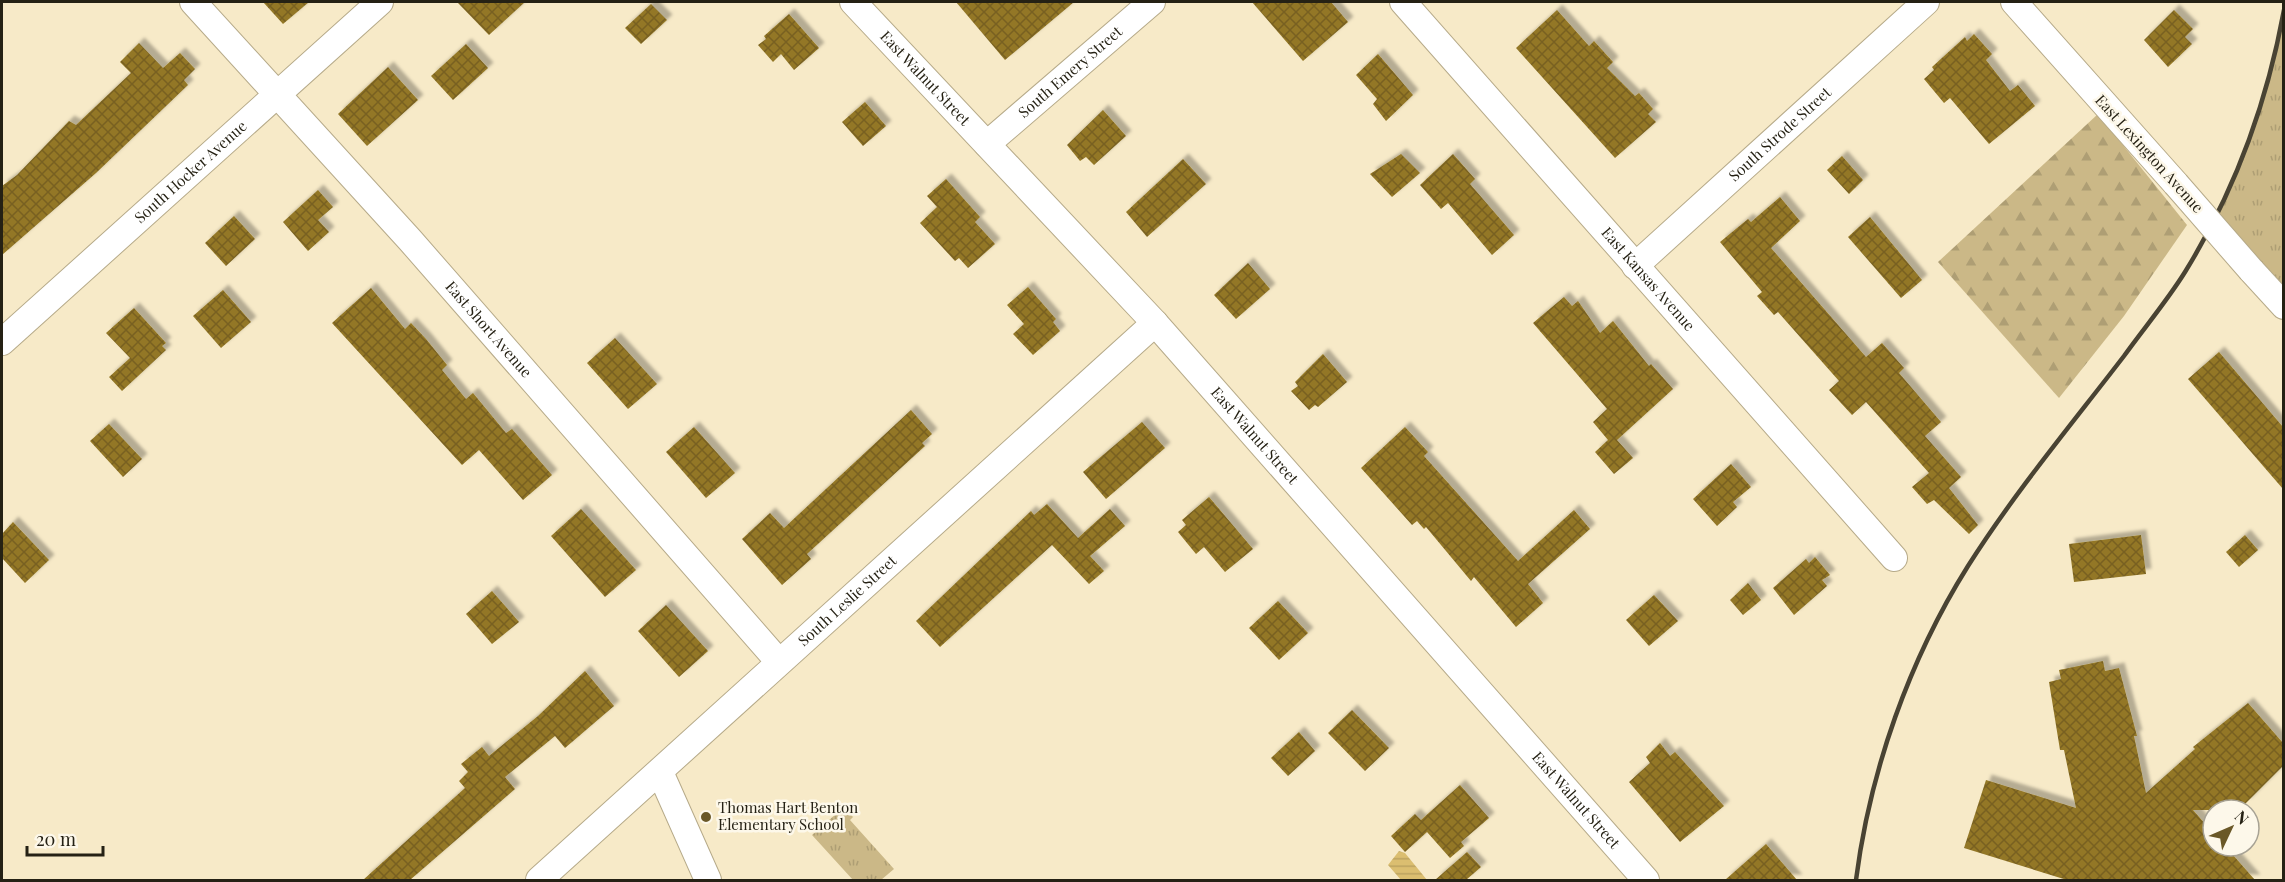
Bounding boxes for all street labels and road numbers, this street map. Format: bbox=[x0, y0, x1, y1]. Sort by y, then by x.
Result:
street label: South Emery Street bbox=[1014, 21, 1126, 122]
street label: East Walnut Street bbox=[876, 26, 976, 130]
street label: South Strode Street bbox=[1724, 82, 1835, 185]
street label: East Lexington Avenue bbox=[2091, 90, 2208, 217]
street label: South Hocker Avenue bbox=[130, 116, 250, 227]
street label: East Kansas Avenue bbox=[1597, 223, 1700, 335]
street label: East Short Avenue bbox=[441, 276, 537, 381]
street label: East Walnut Street bbox=[1207, 382, 1304, 488]
street label: South Leslie Street bbox=[793, 550, 901, 650]
street label: East Walnut Street bbox=[1528, 747, 1625, 853]

